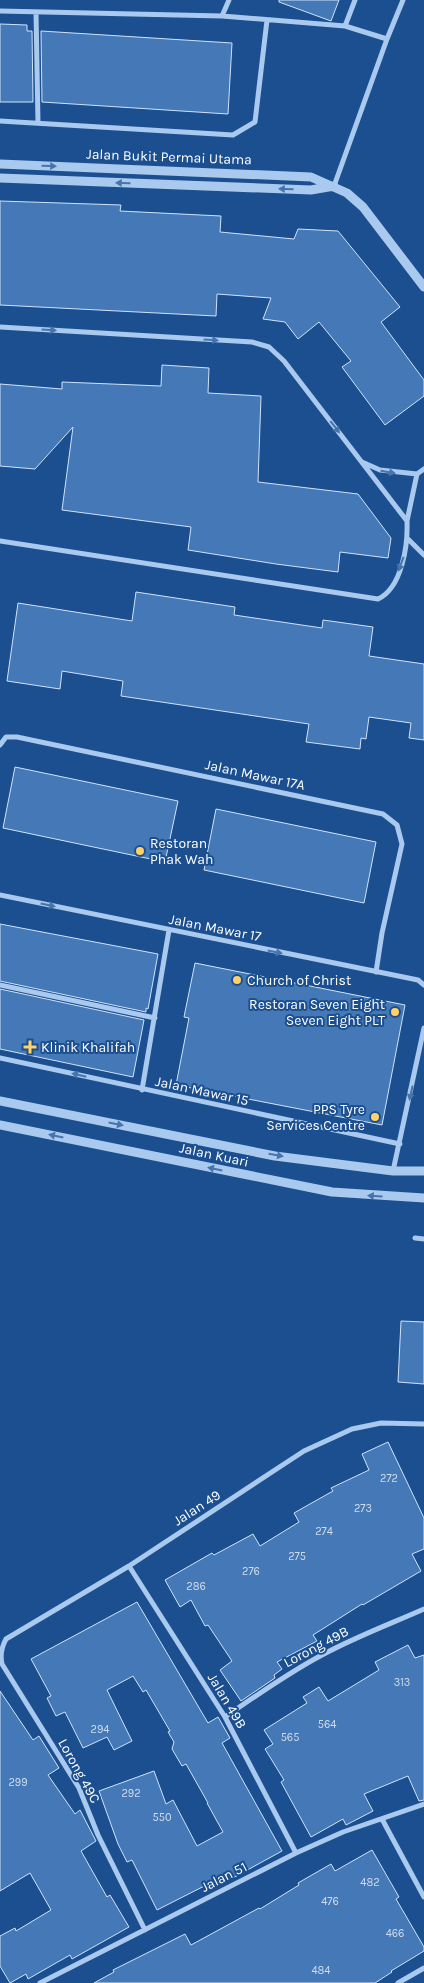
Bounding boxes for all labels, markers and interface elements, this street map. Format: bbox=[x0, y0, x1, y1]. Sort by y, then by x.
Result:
street label: Jalan Bukit Permai Utama bbox=[86, 146, 252, 168]
one-way arrow bbox=[41, 163, 57, 171]
one-way arrow bbox=[115, 179, 131, 187]
one-way arrow bbox=[278, 185, 294, 193]
one-way arrow bbox=[41, 327, 57, 335]
one-way arrow bbox=[203, 337, 219, 345]
one-way arrow bbox=[329, 420, 340, 433]
one-way arrow bbox=[381, 468, 397, 476]
one-way arrow bbox=[397, 557, 405, 572]
street label: Jalan Mawar 17A bbox=[203, 756, 307, 794]
place label: Restoran Phak Wah bbox=[150, 835, 213, 868]
marker: Restoran Phak Wah bbox=[134, 845, 146, 857]
one-way arrow bbox=[40, 901, 55, 909]
street label: Jalan Mawar 17 bbox=[167, 911, 263, 945]
one-way arrow bbox=[268, 948, 284, 956]
place label: Church of Christ bbox=[247, 972, 351, 989]
marker: Church of Christ bbox=[231, 974, 243, 986]
place label: Restoran Seven Eight Seven Eight PLT bbox=[249, 996, 385, 1029]
marker: Restoran Seven Eight Seven Eight PLT bbox=[389, 1006, 401, 1018]
place label: Klinik Khalifah bbox=[41, 1039, 135, 1056]
marker: Klinik Khalifah bbox=[23, 1040, 37, 1054]
one-way arrow bbox=[71, 1071, 86, 1079]
street label: Jalan Mawar 15 bbox=[154, 1073, 250, 1109]
one-way arrow bbox=[406, 1085, 414, 1101]
place label: PPS Tyre Services Centre bbox=[266, 1101, 365, 1134]
marker: PPS Tyre Services Centre bbox=[369, 1111, 381, 1123]
one-way arrow bbox=[109, 1120, 124, 1128]
one-way arrow bbox=[48, 1132, 64, 1140]
street label: Jalan Kuari bbox=[178, 1139, 250, 1171]
one-way arrow bbox=[268, 1152, 284, 1160]
one-way arrow bbox=[207, 1165, 223, 1173]
one-way arrow bbox=[367, 1192, 383, 1200]
house number: 272 bbox=[380, 1472, 398, 1485]
street label: Jalan 49 bbox=[170, 1487, 224, 1529]
house number: 273 bbox=[354, 1502, 372, 1515]
house number: 274 bbox=[315, 1525, 333, 1538]
house number: 275 bbox=[288, 1550, 306, 1563]
house number: 276 bbox=[242, 1565, 260, 1578]
house number: 286 bbox=[186, 1580, 206, 1593]
street label: Lorong 49B bbox=[281, 1623, 351, 1671]
street label: Jalan 49B bbox=[204, 1670, 250, 1732]
house number: 313 bbox=[394, 1676, 410, 1689]
house number: 564 bbox=[318, 1718, 336, 1731]
house number: 294 bbox=[91, 1723, 109, 1736]
house number: 565 bbox=[281, 1731, 299, 1744]
street label: Lorong 49C bbox=[54, 1736, 104, 1806]
house number: 299 bbox=[8, 1776, 28, 1789]
house number: 292 bbox=[121, 1787, 141, 1800]
house number: 550 bbox=[153, 1811, 171, 1824]
street label: Jalan 51 bbox=[198, 1858, 250, 1896]
house number: 482 bbox=[360, 1876, 380, 1889]
house number: 476 bbox=[321, 1895, 339, 1908]
house number: 466 bbox=[386, 1927, 404, 1940]
house number: 484 bbox=[311, 1964, 331, 1977]

